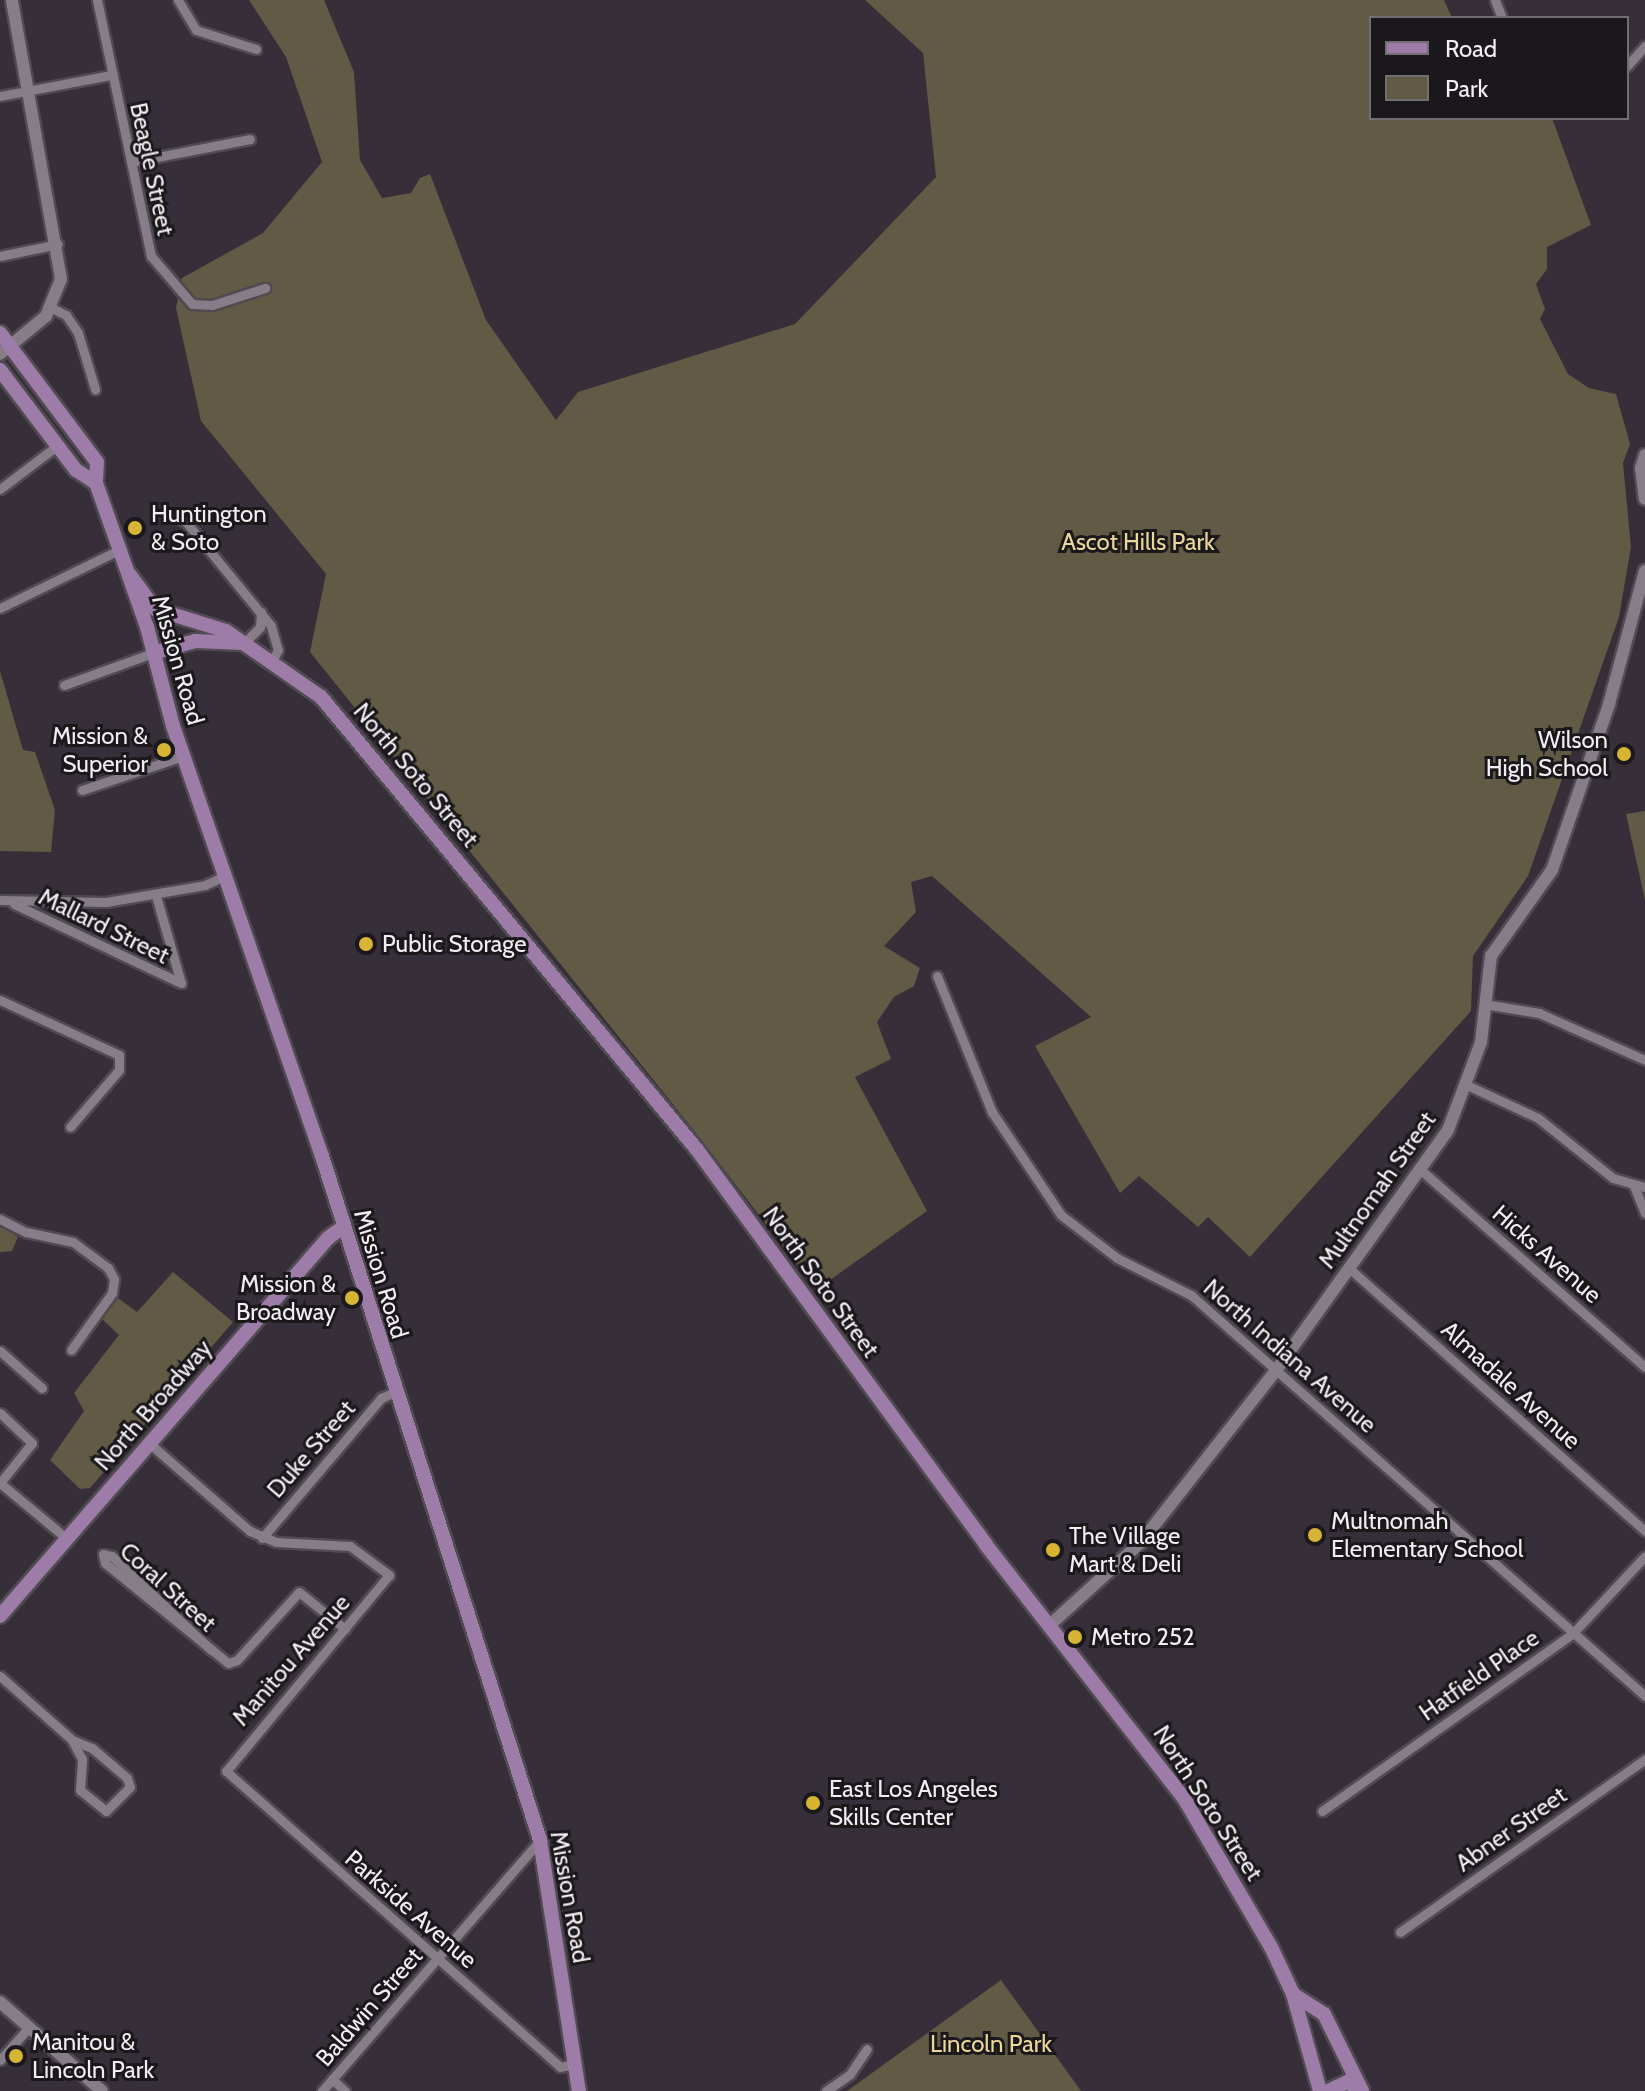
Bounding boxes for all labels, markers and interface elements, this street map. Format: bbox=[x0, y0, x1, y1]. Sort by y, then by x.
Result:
legend bbox=[1369, 16, 1629, 120]
text: Road bbox=[1445, 34, 1497, 63]
text: Park bbox=[1445, 74, 1488, 103]
street label: Beagle Street bbox=[124, 100, 180, 238]
place label: Huntington & Soto bbox=[151, 500, 267, 556]
marker: Huntington & Soto bbox=[126, 519, 144, 537]
park label: Ascot Hills Park bbox=[1061, 528, 1215, 556]
street label: Mission Road bbox=[146, 592, 210, 728]
street label: North Soto Street bbox=[347, 697, 485, 853]
place label: Mission & Superior bbox=[52, 722, 148, 778]
place label: Wilson High School bbox=[1486, 726, 1608, 782]
marker: Mission & Superior bbox=[155, 741, 173, 759]
marker: Wilson High School bbox=[1615, 745, 1633, 763]
street label: Mallard Street bbox=[34, 882, 174, 970]
place label: Public Storage bbox=[382, 930, 527, 958]
marker: Public Storage bbox=[357, 935, 375, 953]
street label: Multnomah Street bbox=[1312, 1106, 1442, 1274]
street label: Hicks Avenue bbox=[1487, 1199, 1607, 1309]
street label: North Soto Street bbox=[757, 1201, 885, 1363]
street label: Mission Road bbox=[348, 1206, 414, 1342]
place label: Mission & Broadway bbox=[236, 1270, 336, 1326]
street label: North Indiana Avenue bbox=[1198, 1273, 1382, 1439]
marker: Mission & Broadway bbox=[343, 1289, 361, 1307]
street label: Almadale Avenue bbox=[1436, 1315, 1586, 1455]
street label: North Broadway bbox=[88, 1334, 218, 1476]
street label: Duke Street bbox=[261, 1394, 361, 1504]
place label: Multnomah Elementary School bbox=[1331, 1507, 1523, 1563]
place label: The Village Mart & Deli bbox=[1069, 1522, 1181, 1578]
marker: Multnomah Elementary School bbox=[1306, 1526, 1324, 1544]
street label: Coral Street bbox=[114, 1536, 222, 1638]
marker: The Village Mart & Deli bbox=[1044, 1541, 1062, 1559]
street label: Manitou Avenue bbox=[226, 1588, 356, 1732]
place label: Metro 252 bbox=[1091, 1623, 1195, 1651]
street label: Hatfield Place bbox=[1414, 1623, 1544, 1727]
marker: Metro 252 bbox=[1066, 1628, 1084, 1646]
street label: North Soto Street bbox=[1147, 1720, 1269, 1886]
place label: East Los Angeles Skills Center bbox=[829, 1775, 998, 1831]
street label: Abner Street bbox=[1450, 1780, 1572, 1878]
marker: East Los Angeles Skills Center bbox=[804, 1794, 822, 1812]
street label: Mission Road bbox=[544, 1829, 596, 1965]
street label: Parkside Avenue bbox=[339, 1844, 483, 1974]
street label: Baldwin Street bbox=[310, 1942, 428, 2072]
place label: Manitou & Lincoln Park bbox=[32, 2028, 154, 2084]
park label: Lincoln Park bbox=[930, 2030, 1052, 2058]
marker: Manitou & Lincoln Park bbox=[7, 2047, 25, 2065]

